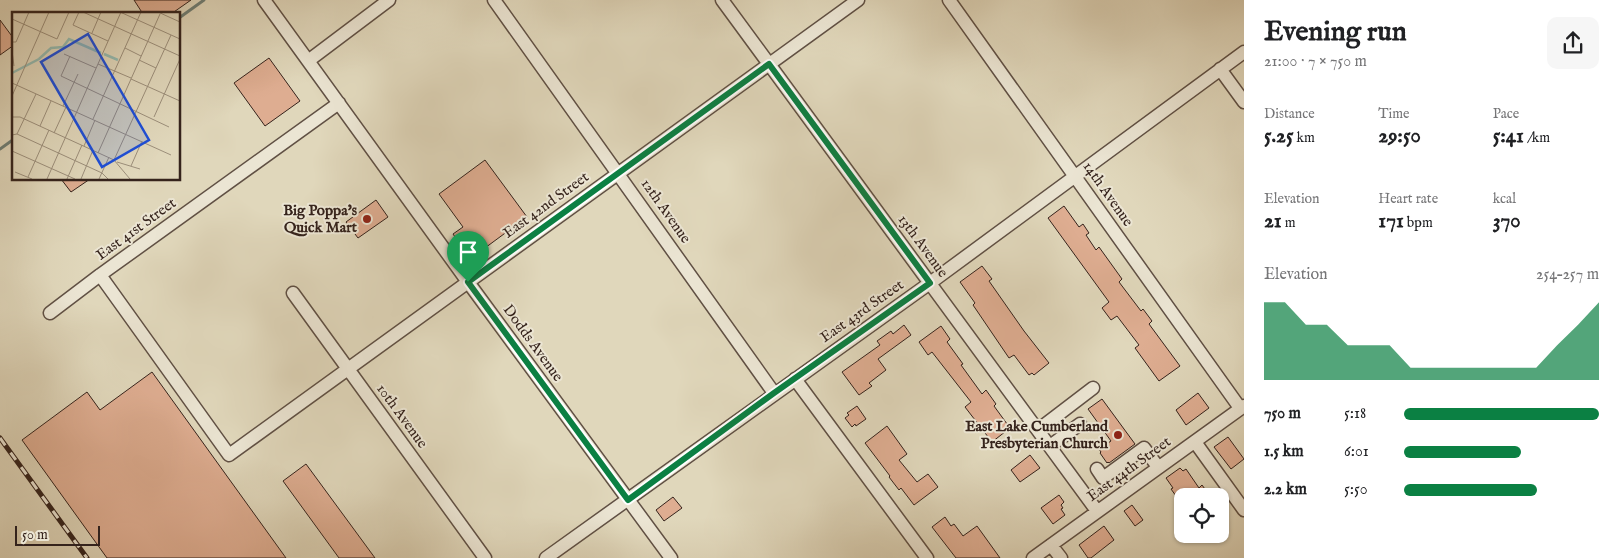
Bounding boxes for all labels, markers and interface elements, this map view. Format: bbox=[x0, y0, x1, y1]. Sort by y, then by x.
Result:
inset map bbox=[12, 12, 180, 180]
text: Evening run bbox=[1264, 15, 1407, 50]
button: share bbox=[1547, 17, 1599, 69]
text: 21:00 · 7 × 750 m bbox=[1264, 52, 1367, 72]
text: Distance bbox=[1264, 105, 1315, 123]
text: Time bbox=[1378, 105, 1409, 123]
text: Pace bbox=[1493, 105, 1519, 123]
text: 5.25 bbox=[1264, 123, 1294, 150]
text: 29:50 bbox=[1378, 123, 1421, 150]
text: 5:41 bbox=[1493, 123, 1524, 150]
text: km bbox=[1294, 129, 1315, 147]
text: /km bbox=[1524, 129, 1550, 147]
street label: 14th Avenue bbox=[1079, 158, 1137, 230]
street label: East 42nd Street bbox=[499, 167, 593, 243]
street label: 12th Avenue bbox=[637, 175, 695, 247]
text: Elevation bbox=[1264, 190, 1320, 208]
text: Heart rate bbox=[1378, 190, 1438, 208]
text: kcal bbox=[1493, 190, 1516, 208]
street label: East 41st Street bbox=[92, 194, 180, 264]
place label: Big Poppa's Quick Mart bbox=[283, 201, 358, 237]
text: 21 bbox=[1264, 208, 1282, 235]
text: 171 bbox=[1378, 208, 1404, 235]
text: 370 bbox=[1493, 208, 1521, 235]
street label: 13th Avenue bbox=[894, 211, 952, 281]
marker: Big Poppa's Quick Mart bbox=[361, 213, 373, 225]
text: m bbox=[1282, 214, 1296, 232]
text: bpm bbox=[1404, 214, 1433, 232]
pin bbox=[447, 231, 489, 282]
icon: arrive bbox=[454, 238, 482, 266]
text: Elevation bbox=[1264, 265, 1327, 285]
text: 254–257 m bbox=[1536, 265, 1599, 285]
street label: East 43rd Street bbox=[817, 275, 907, 347]
street label: Dodds Avenue bbox=[499, 301, 567, 385]
street label: 10th Avenue bbox=[372, 380, 432, 452]
text: 750 m bbox=[1264, 404, 1301, 424]
text: 5:18 bbox=[1344, 404, 1366, 424]
place label: East Lake Cumberland Presbyterian Church bbox=[965, 417, 1109, 453]
marker: East Lake Cumberland Presbyterian Church bbox=[1112, 429, 1124, 441]
street label: East 44th Street bbox=[1083, 432, 1175, 506]
text: 1.5 km bbox=[1264, 442, 1304, 462]
text: 6:01 bbox=[1344, 442, 1369, 462]
text: 2.2 km bbox=[1264, 480, 1307, 500]
text: 5:50 bbox=[1344, 480, 1368, 500]
map controls bbox=[1174, 488, 1229, 543]
button: locate bbox=[1174, 488, 1229, 543]
scale bar bbox=[15, 523, 100, 546]
text: 50 m bbox=[22, 526, 48, 544]

